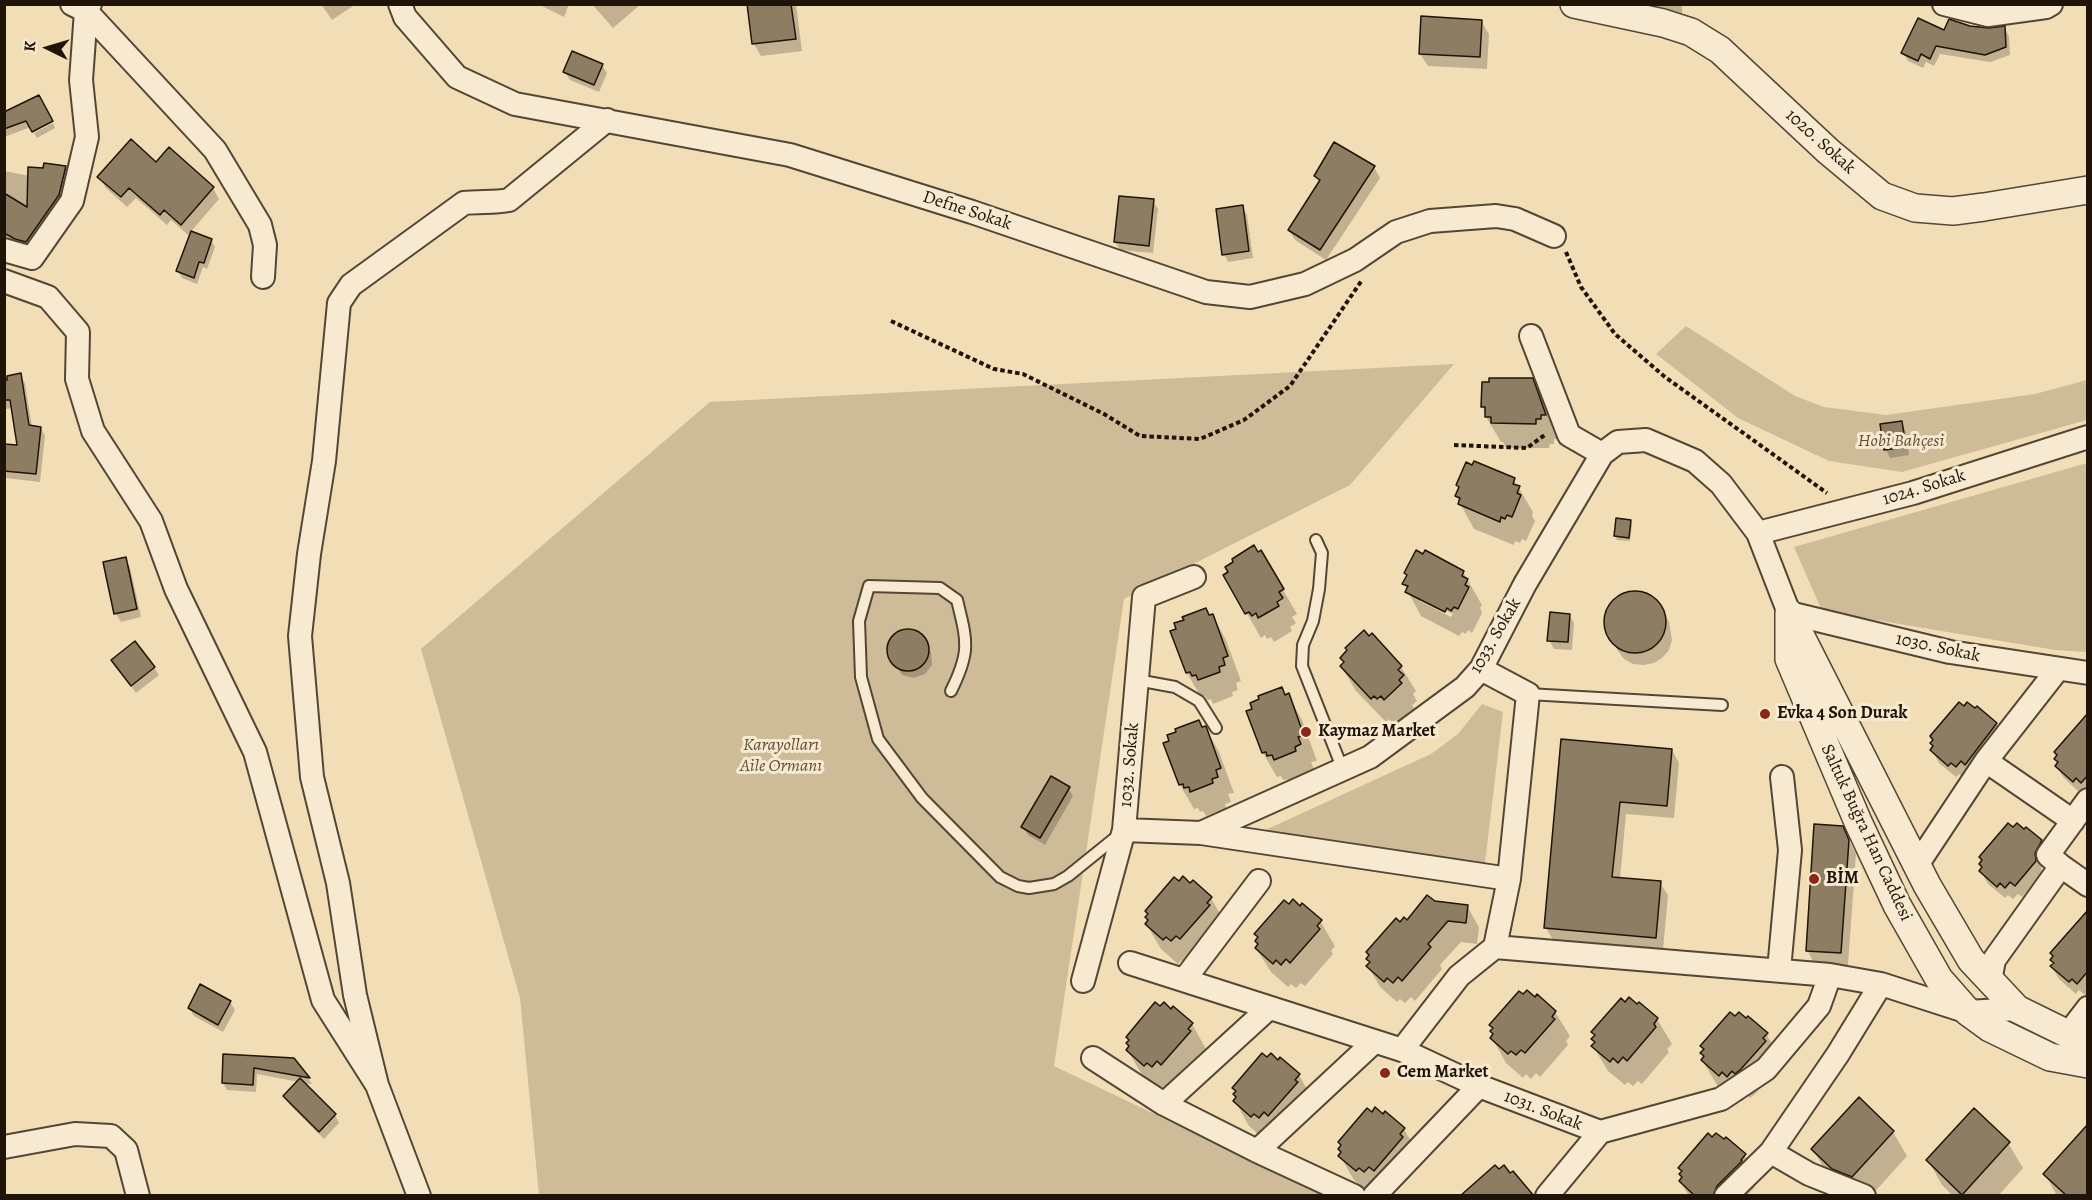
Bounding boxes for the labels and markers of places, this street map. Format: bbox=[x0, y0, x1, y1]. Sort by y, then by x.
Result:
place label: Evka 4 Son Durak bbox=[1777, 703, 1908, 725]
marker: Evka 4 Son Durak bbox=[1758, 707, 1772, 721]
place label: Kaymaz Market bbox=[1318, 721, 1436, 743]
marker: Kaymaz Market bbox=[1299, 725, 1313, 739]
place label: BİM bbox=[1826, 868, 1859, 890]
marker: BİM bbox=[1807, 872, 1821, 886]
place label: Cem Market bbox=[1397, 1062, 1489, 1084]
marker: Cem Market bbox=[1378, 1066, 1392, 1080]

